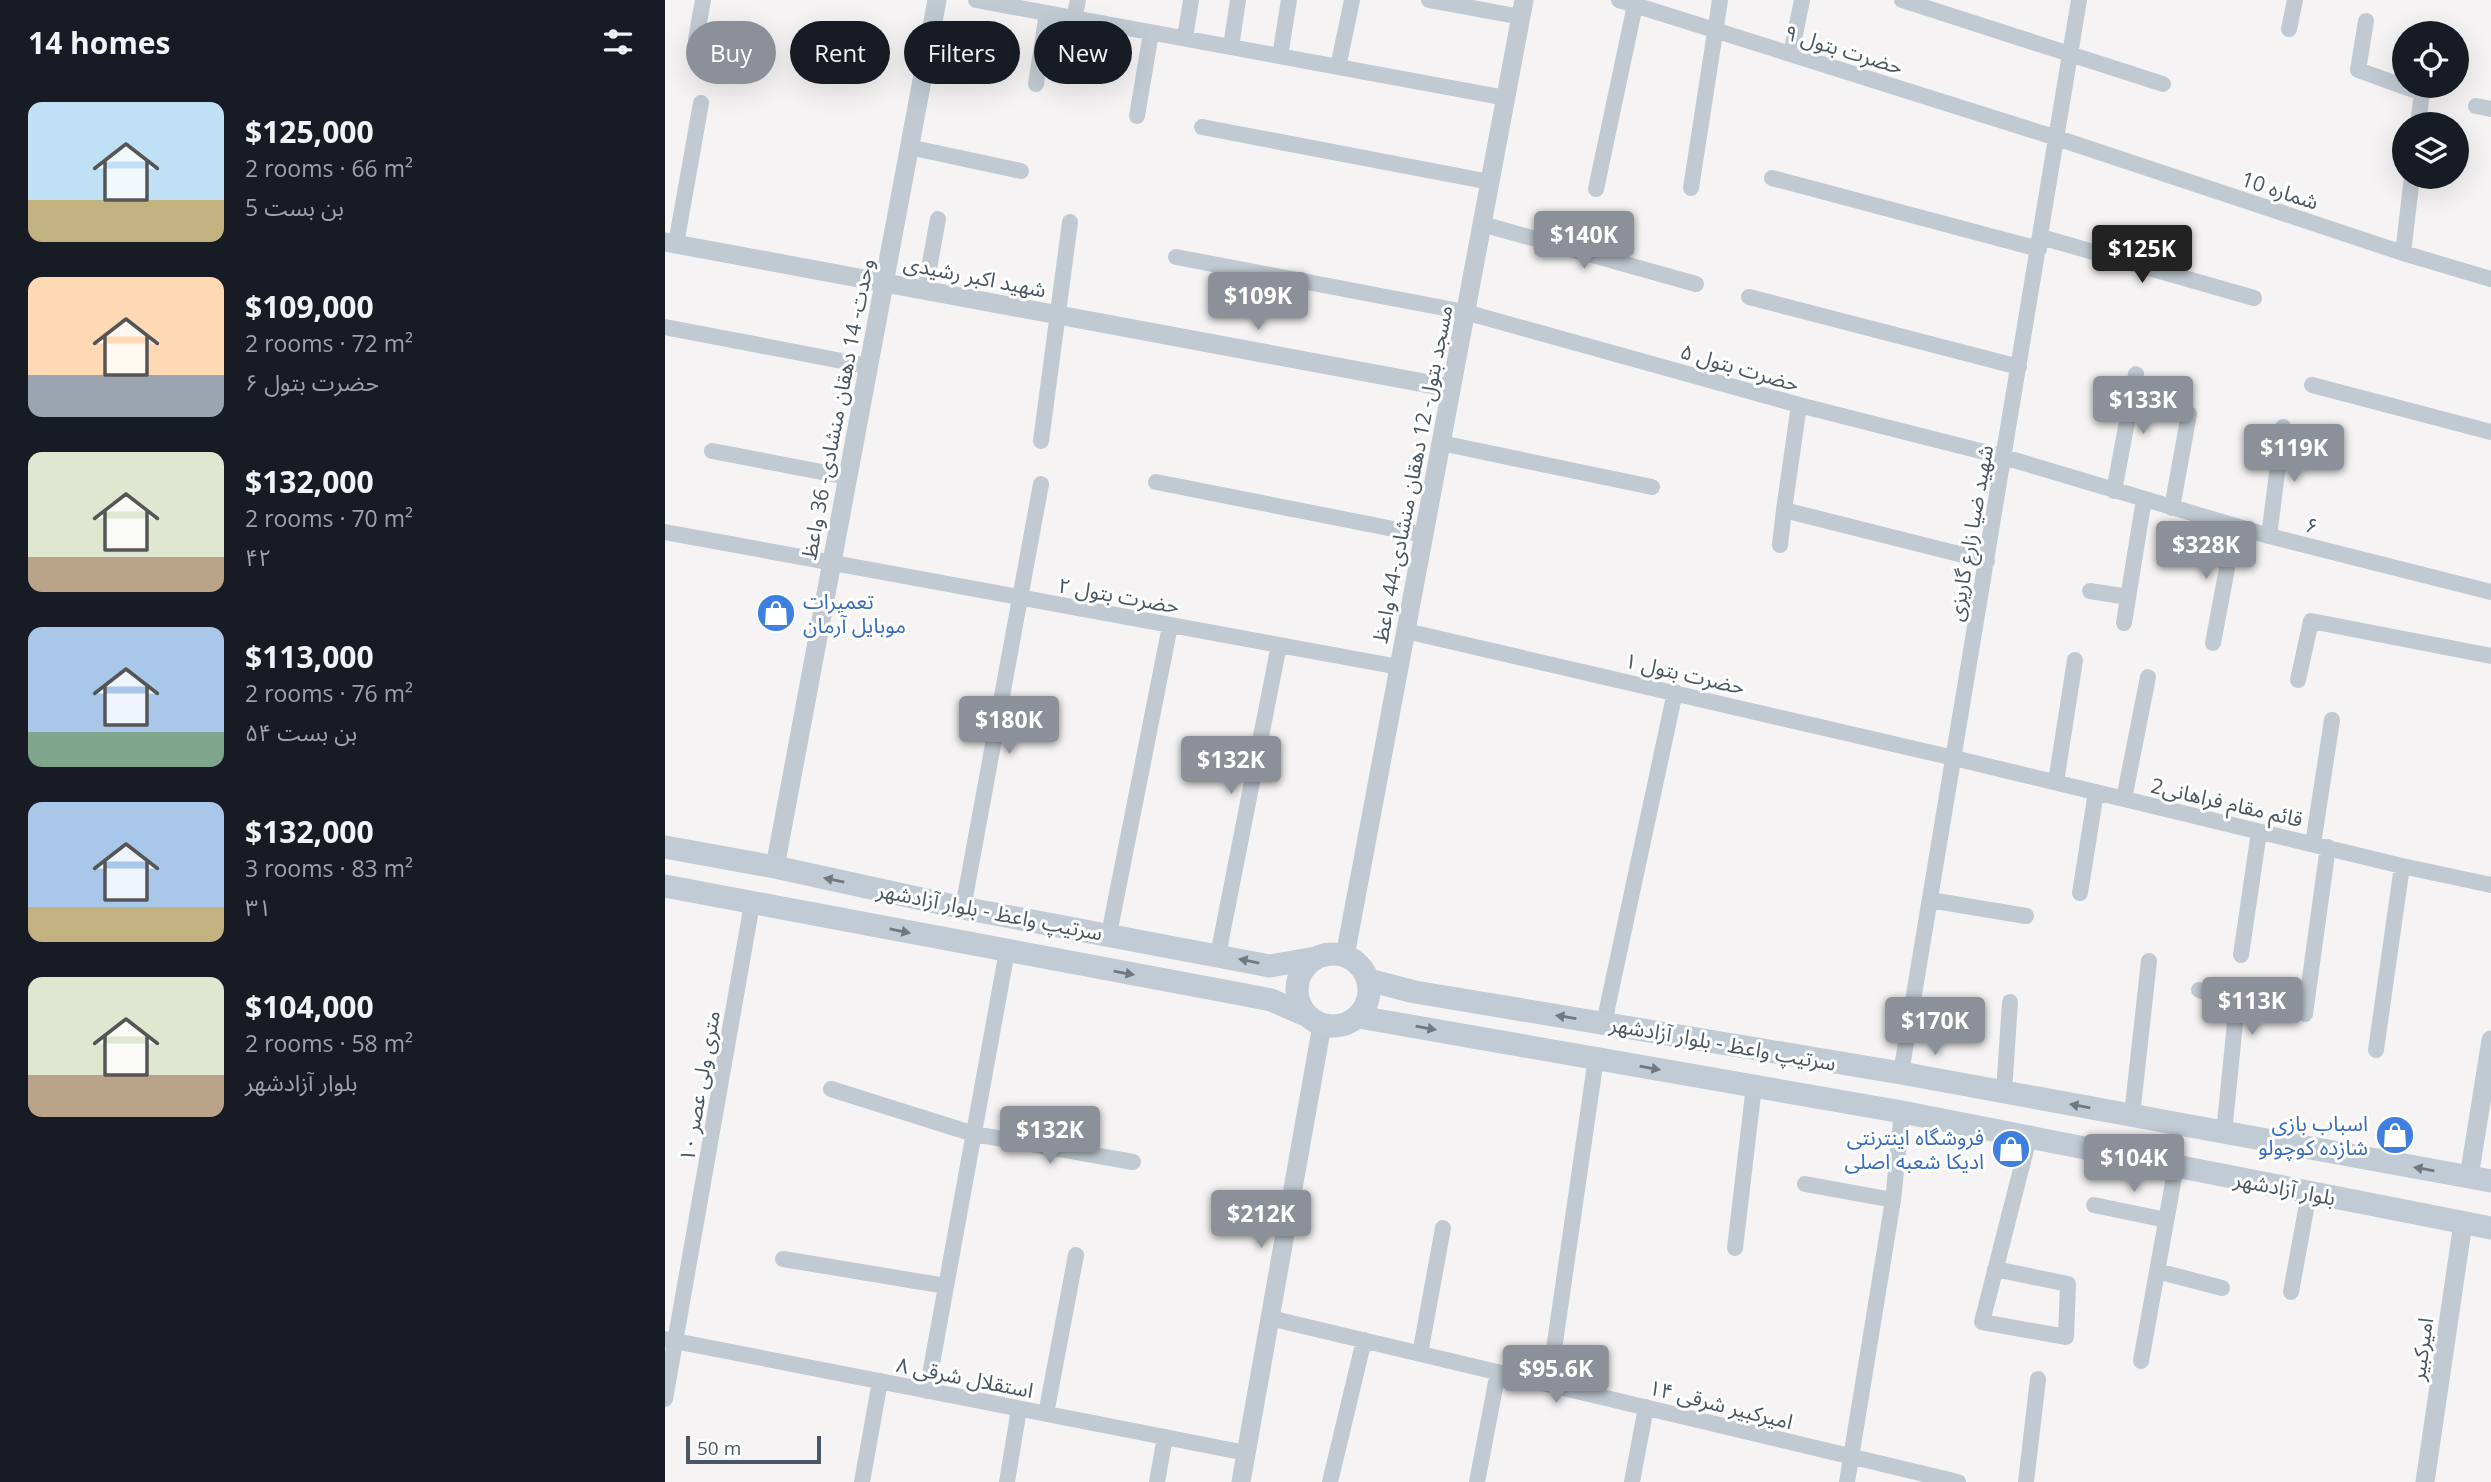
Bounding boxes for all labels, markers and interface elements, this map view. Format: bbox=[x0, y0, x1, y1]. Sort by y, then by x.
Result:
street label: حضرت بتول ۹ bbox=[1781, 18, 1907, 80]
chip: Buy bbox=[686, 21, 776, 84]
chip: Rent bbox=[790, 21, 890, 84]
chip: Filters bbox=[904, 21, 1020, 84]
chip: New bbox=[1034, 21, 1132, 84]
map controls bbox=[2392, 21, 2469, 189]
button: locate bbox=[2392, 21, 2469, 98]
text: 14 homes bbox=[28, 22, 171, 63]
icon: filters bbox=[599, 23, 637, 61]
text: $125,000 bbox=[245, 111, 374, 152]
button: layers bbox=[2392, 112, 2469, 189]
icon: home bbox=[84, 130, 168, 214]
text: 2 rooms · 66 m² bbox=[245, 152, 413, 184]
street label: شماره 10 bbox=[2238, 164, 2322, 216]
text: بن بست 5 bbox=[245, 191, 344, 223]
pin: $140K bbox=[1535, 212, 1633, 271]
text: $140K bbox=[1550, 218, 1618, 250]
pin: $125K bbox=[2093, 226, 2191, 285]
text: $125K bbox=[2108, 232, 2176, 264]
street label: شهید اکبر رشیدی bbox=[901, 248, 1049, 304]
street label: وحدت- 14 دهقان منشادی- 36 واعظ bbox=[794, 256, 880, 562]
pin: $109K bbox=[1209, 272, 1307, 332]
text: $109K bbox=[1224, 279, 1292, 311]
text: $109,000 bbox=[245, 286, 374, 327]
street label: مسجد بتول- 12 دهقان منشادی-44 واعظ bbox=[1365, 303, 1459, 645]
icon: home bbox=[84, 305, 168, 389]
text: 2 rooms · 72 m² bbox=[245, 327, 413, 359]
street label: حضرت بتول ۵ bbox=[1677, 337, 1803, 397]
text: حضرت بتول ۶ bbox=[245, 366, 379, 398]
pin: $133K bbox=[2094, 376, 2192, 436]
text: $133K bbox=[2109, 383, 2177, 415]
pin: $119K bbox=[2245, 424, 2343, 484]
text: $119K bbox=[2260, 431, 2328, 463]
street label: شهید ضیا زارع گاریزی bbox=[1941, 443, 2001, 624]
text: $132,000 bbox=[245, 461, 374, 502]
icon: home bbox=[84, 480, 168, 564]
text: 2 rooms · 70 m² bbox=[245, 502, 413, 534]
street label: ۶ bbox=[2303, 510, 2321, 540]
pin: $328K bbox=[2157, 522, 2255, 581]
text: $328K bbox=[2172, 528, 2240, 560]
text: ۴۲ bbox=[245, 541, 271, 573]
street label: حضرت بتول ۲ bbox=[1056, 571, 1182, 619]
place label: تعمیرات موبایل آرمان bbox=[803, 587, 906, 639]
shop icon: تعمیرات موبایل آرمان bbox=[755, 592, 797, 634]
text: $113,000 bbox=[245, 636, 374, 677]
street label: حضرت بتول ۱ bbox=[1622, 646, 1748, 700]
icon: home bbox=[84, 655, 168, 739]
text: 2 rooms · 76 m² bbox=[245, 677, 413, 709]
pin: $180K bbox=[960, 696, 1058, 756]
text: $180K bbox=[975, 703, 1043, 735]
text: بن بست ۵۴ bbox=[245, 716, 357, 748]
pin: $132K bbox=[1182, 736, 1280, 796]
text: $132K bbox=[1197, 743, 1265, 775]
street label: 2قائم مقام فراهانی bbox=[2148, 771, 2306, 836]
text: $132,000 bbox=[245, 811, 374, 852]
icon: home bbox=[84, 830, 168, 914]
text: 3 rooms · 83 m² bbox=[245, 852, 413, 884]
one-way arrow bbox=[823, 874, 845, 885]
street label: سرتیپ واعظ - بلوار آزادشهر bbox=[874, 875, 1105, 947]
text: ۳۱ bbox=[245, 891, 271, 923]
one-way arrow bbox=[889, 926, 911, 937]
one-way arrow bbox=[1238, 956, 1260, 967]
one-way arrow bbox=[1113, 967, 1135, 978]
pin: $113K bbox=[2203, 978, 2301, 1037]
text: $113K bbox=[2218, 984, 2286, 1016]
text: $104,000 bbox=[245, 986, 374, 1027]
pin: $170K bbox=[1886, 998, 1984, 1057]
text: $170K bbox=[1901, 1004, 1969, 1036]
icon: home bbox=[84, 1005, 168, 1089]
street label: ۱۰ متری ولی عصر bbox=[672, 1008, 726, 1164]
street label: سرتیپ واعظ - بلوار آزادشهر bbox=[1607, 1009, 1838, 1077]
one-way arrow bbox=[1555, 1011, 1577, 1022]
one-way arrow bbox=[1415, 1023, 1437, 1034]
text: 2 rooms · 58 m² bbox=[245, 1027, 413, 1059]
one-way arrow bbox=[1639, 1063, 1661, 1074]
text: بلوار آزادشهر bbox=[245, 1066, 357, 1098]
one-way arrow bbox=[2069, 1100, 2091, 1111]
pin: $132K bbox=[1001, 1106, 1099, 1166]
place label: اسباب بازی شازده کوچولو bbox=[2258, 1109, 2368, 1161]
text: $132K bbox=[1016, 1113, 1084, 1145]
shop icon: اسباب بازی شازده کوچولو bbox=[2374, 1114, 2416, 1156]
place label: فروشگاه اینترنتی ادیکا شعبه اصلی bbox=[1844, 1123, 1984, 1175]
shop icon: فروشگاه اینترنتی ادیکا شعبه اصلی bbox=[1990, 1128, 2032, 1170]
pin: $104K bbox=[2085, 1134, 2183, 1194]
text: $104K bbox=[2100, 1141, 2168, 1173]
one-way arrow bbox=[2413, 1163, 2435, 1174]
street label: بلوار آزادشهر bbox=[2231, 1164, 2338, 1212]
pin: $212K bbox=[1212, 1190, 1310, 1250]
text: $212K bbox=[1227, 1197, 1295, 1229]
street label: امیرکبیر bbox=[2403, 1316, 2439, 1383]
pin: $95.6K bbox=[1499, 1346, 1613, 1405]
street label: استقلال شرقی ۸ bbox=[894, 1350, 1036, 1404]
text: $95.6K bbox=[1519, 1352, 1593, 1384]
street label: ۱۴ امیرکبیر شرقی bbox=[1646, 1373, 1796, 1435]
scale bar bbox=[686, 1433, 821, 1465]
text: 50 m bbox=[697, 1435, 741, 1461]

